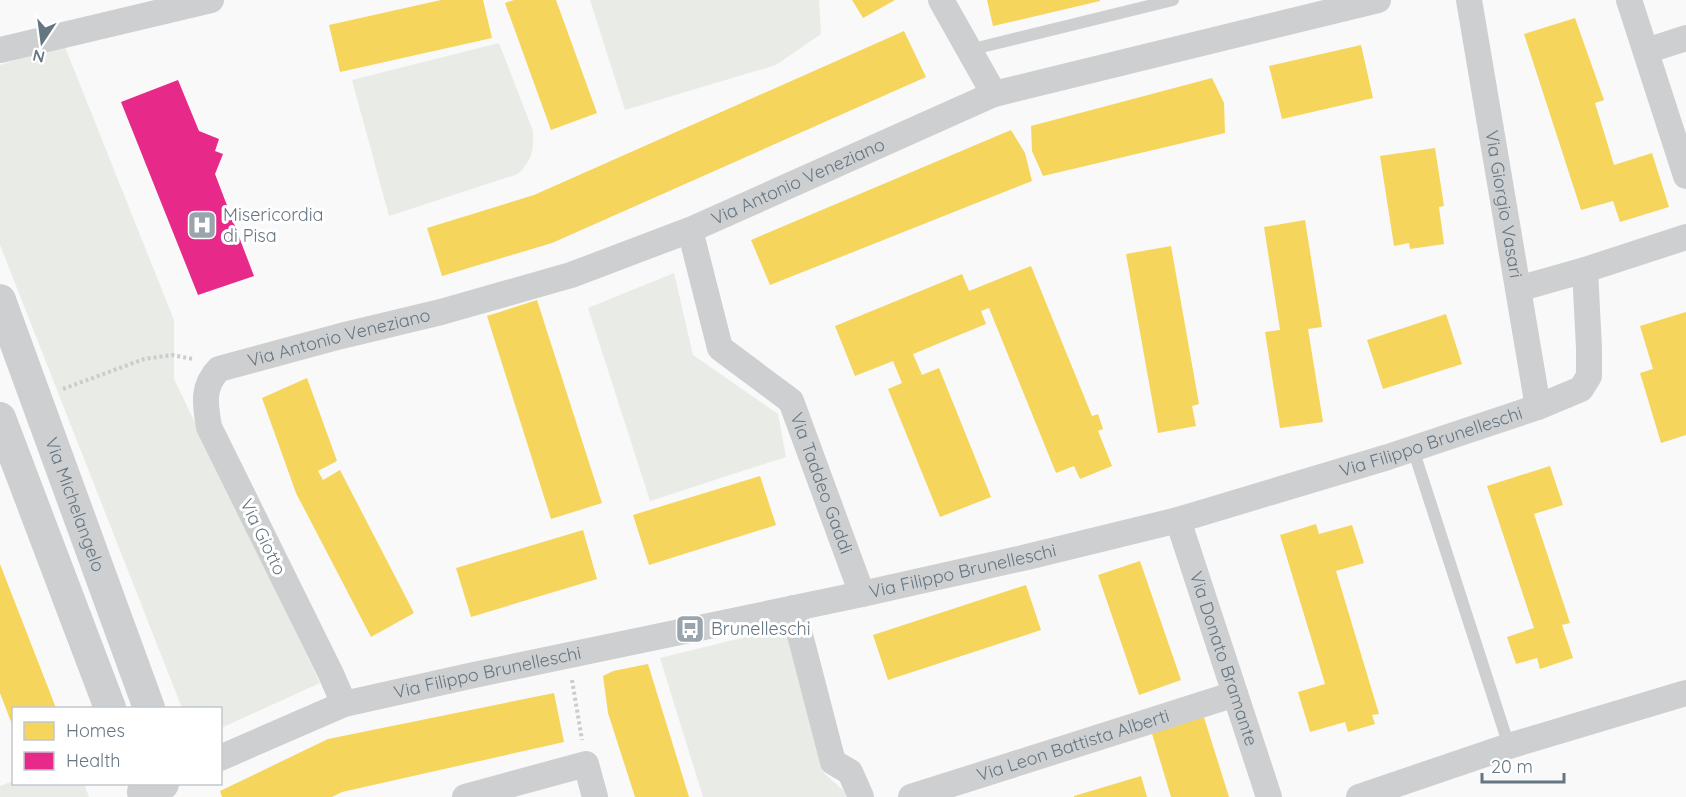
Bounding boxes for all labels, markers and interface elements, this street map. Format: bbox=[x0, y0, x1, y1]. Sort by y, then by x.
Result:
north arrow bbox=[12, 12, 72, 72]
text: N bbox=[31, 46, 47, 68]
street label: Via Giorgio Vasari bbox=[1480, 128, 1528, 280]
street label: Via Antonio Veneziano bbox=[708, 132, 888, 230]
place label: Misericordia di Pisa bbox=[223, 203, 324, 247]
hospital icon: Misericordia di Pisa bbox=[186, 209, 218, 241]
street label: Via Antonio Veneziano bbox=[245, 303, 433, 372]
street label: Via Filippo Brunelleschi bbox=[1337, 401, 1525, 482]
street label: Via Taddeo Gaddi bbox=[785, 409, 858, 557]
street label: Via Michelangelo bbox=[40, 434, 110, 575]
street label: Via Giotto bbox=[235, 495, 292, 579]
street label: Via Filippo Brunelleschi bbox=[867, 538, 1058, 603]
street label: Via Donato Bramante bbox=[1185, 568, 1263, 749]
bus stop icon: Brunelleschi bbox=[674, 613, 706, 645]
place label: Brunelleschi bbox=[711, 617, 811, 640]
street label: Via Filippo Brunelleschi bbox=[391, 641, 583, 704]
street label: Via Leon Battista Alberti bbox=[974, 704, 1172, 786]
legend bbox=[12, 707, 222, 785]
text: Homes bbox=[66, 719, 125, 742]
scale bar bbox=[1482, 746, 1564, 784]
text: Health bbox=[66, 749, 121, 772]
text: 20 m bbox=[1491, 755, 1533, 778]

